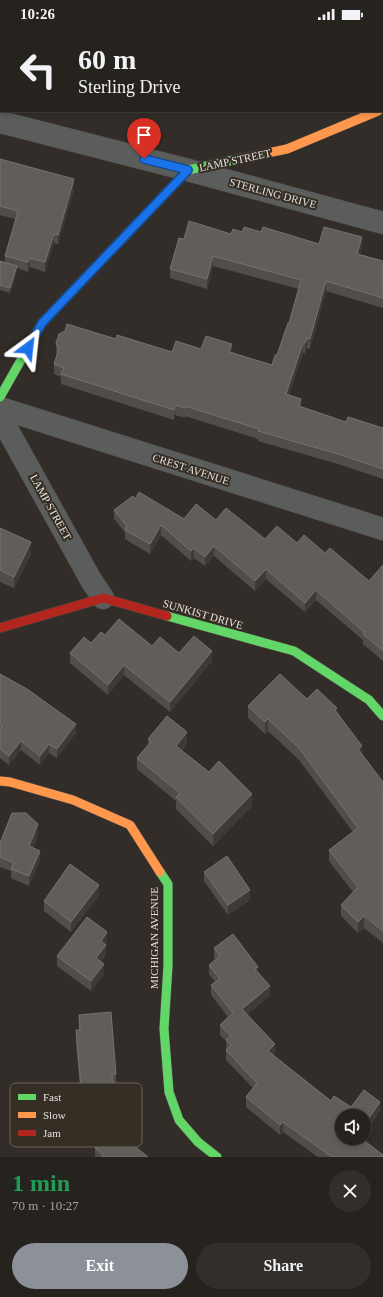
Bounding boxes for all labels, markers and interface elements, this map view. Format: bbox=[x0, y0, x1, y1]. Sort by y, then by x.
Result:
text: 10:26 bbox=[20, 6, 55, 22]
icon: left bbox=[12, 44, 64, 96]
text: 60 m bbox=[78, 44, 136, 75]
text: Sterling Drive bbox=[78, 77, 180, 97]
pin bbox=[127, 118, 161, 159]
icon: arrive bbox=[133, 124, 155, 146]
street label: LAMP STREET bbox=[198, 146, 272, 173]
street label: STERLING DRIVE bbox=[228, 176, 318, 210]
position arrow bbox=[7, 327, 49, 369]
street label: CREST AVENUE bbox=[151, 451, 231, 487]
street label: LAMP STREET bbox=[28, 472, 74, 542]
street label: SUNKIST DRIVE bbox=[162, 597, 245, 631]
street label: MICHIGAN AVENUE bbox=[148, 887, 160, 989]
legend bbox=[10, 1083, 142, 1147]
text: Fast bbox=[43, 1091, 61, 1103]
text: Slow bbox=[43, 1109, 66, 1121]
map controls bbox=[335, 1109, 371, 1145]
button: sound bbox=[335, 1109, 371, 1145]
text: Jam bbox=[43, 1127, 61, 1139]
text: 1 min bbox=[12, 1170, 70, 1196]
button: close bbox=[329, 1170, 371, 1212]
text: 70 m · 10:27 bbox=[12, 1198, 79, 1213]
button: Exit bbox=[12, 1243, 188, 1289]
button: Share bbox=[196, 1243, 371, 1289]

